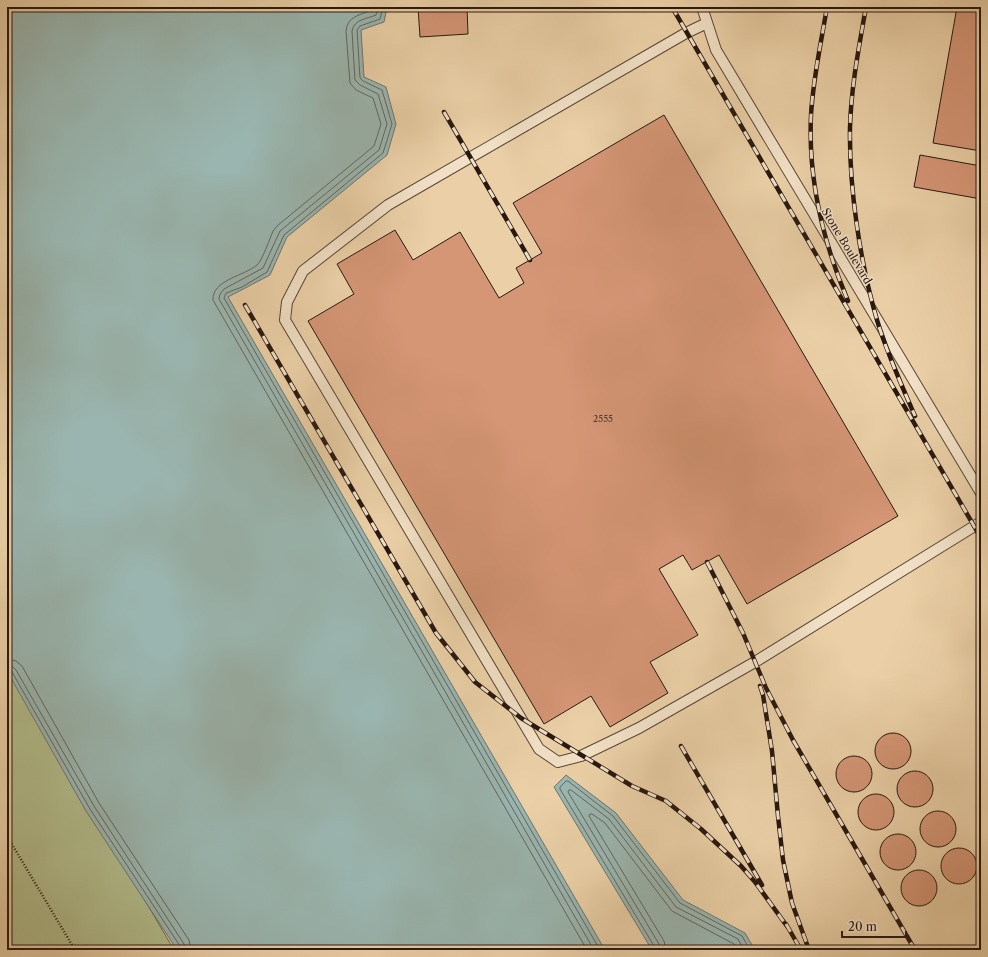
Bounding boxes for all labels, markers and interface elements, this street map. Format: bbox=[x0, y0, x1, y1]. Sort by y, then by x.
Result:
street label: Stone Boulevard bbox=[819, 205, 875, 287]
house number: 2555 bbox=[593, 413, 613, 424]
scale bar bbox=[842, 913, 906, 939]
text: 20 m bbox=[848, 919, 877, 934]

